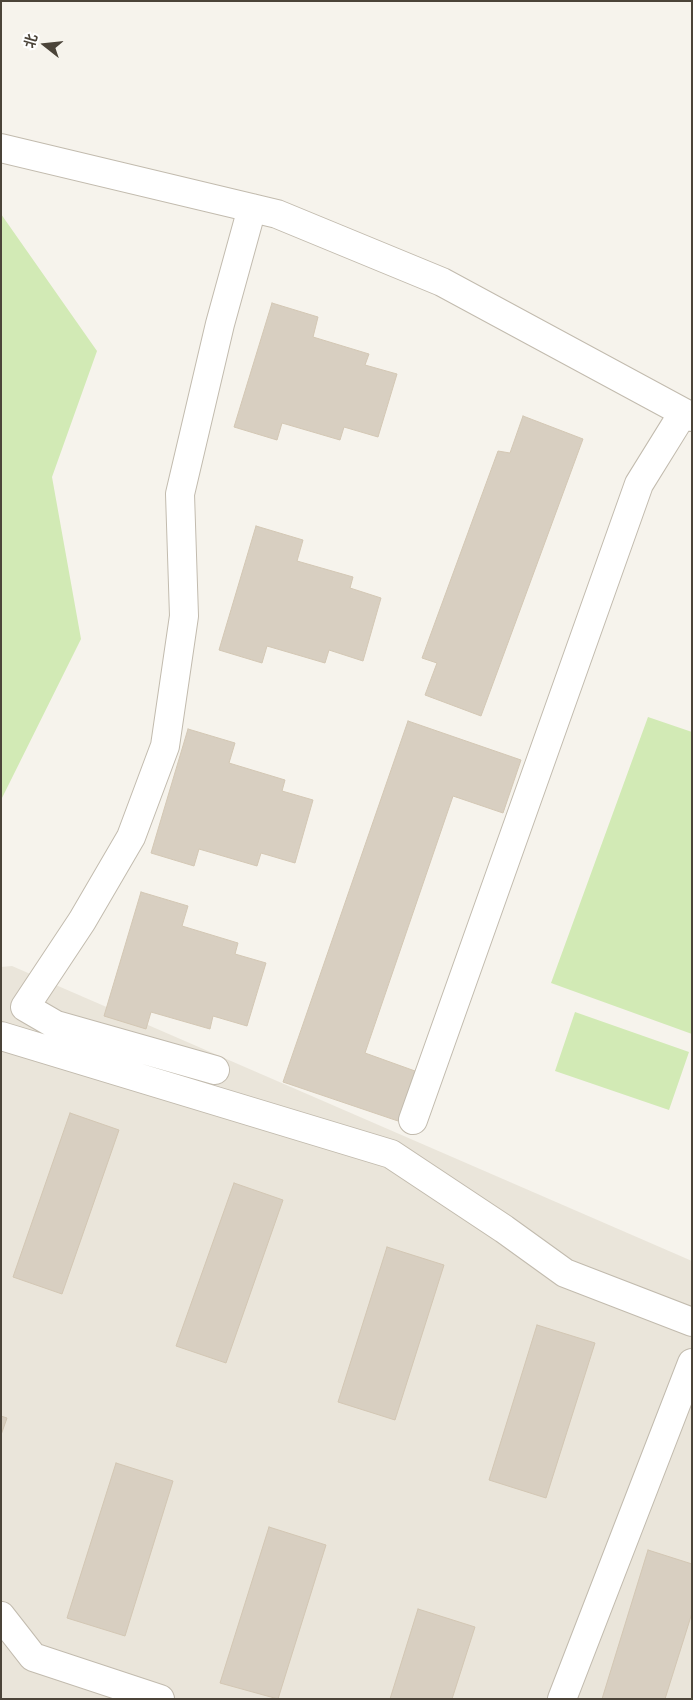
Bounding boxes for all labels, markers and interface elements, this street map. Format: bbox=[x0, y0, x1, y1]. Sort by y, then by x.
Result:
north arrow bbox=[20, 20, 70, 70]
text: 北 bbox=[20, 32, 41, 50]

